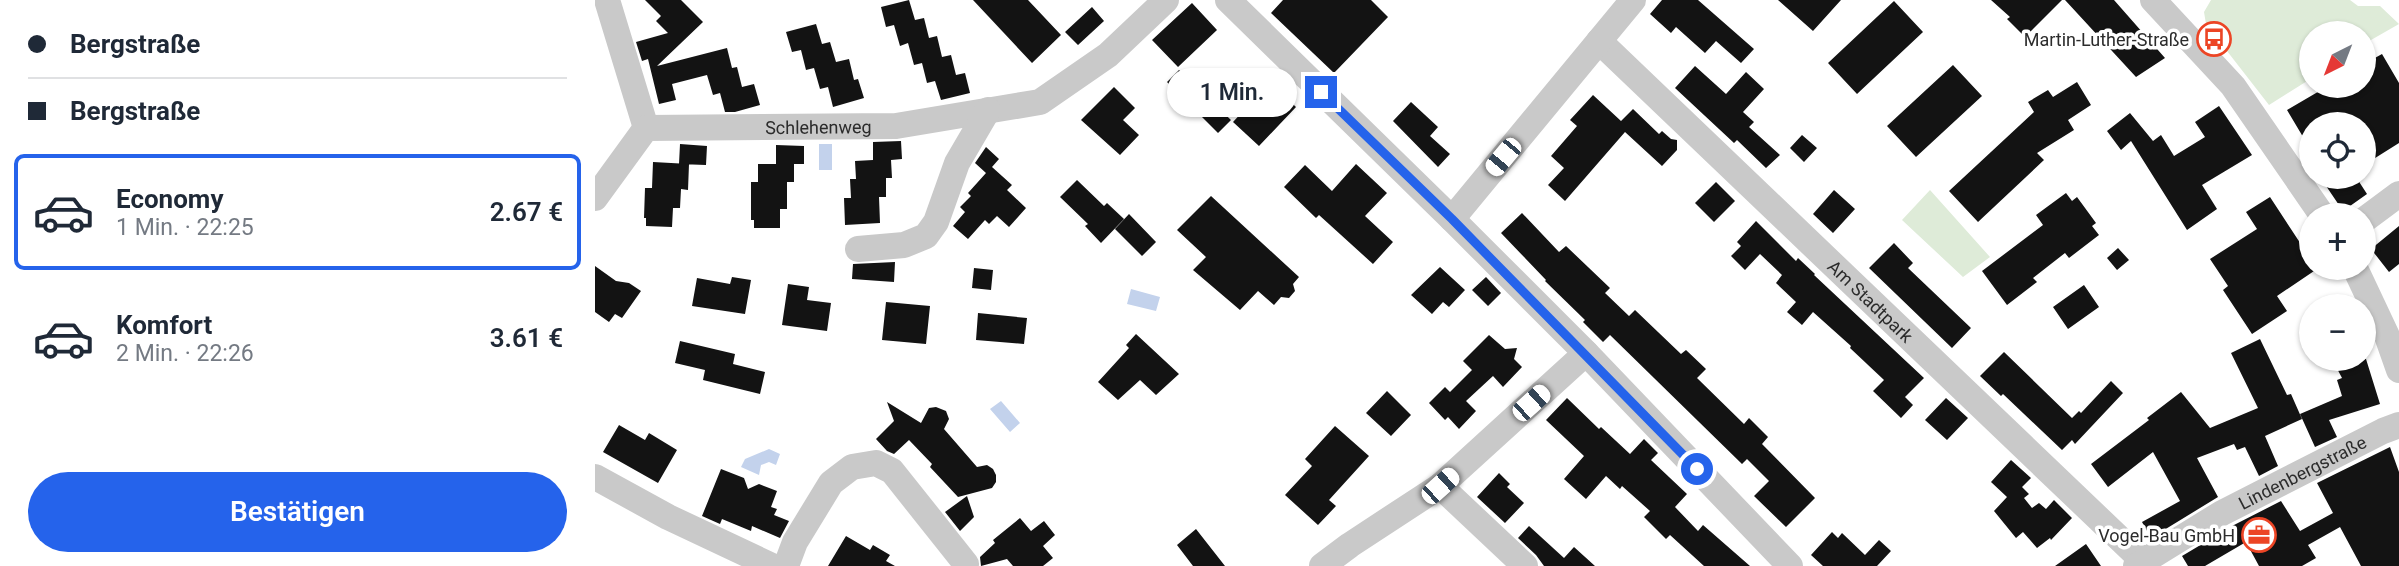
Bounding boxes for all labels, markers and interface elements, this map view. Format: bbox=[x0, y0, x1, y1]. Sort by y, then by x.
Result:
bus stop icon: Martin-Luther-Straße bbox=[2195, 20, 2233, 58]
north arrow bbox=[2299, 21, 2377, 98]
map controls bbox=[2299, 21, 2376, 371]
text: Bergstraße bbox=[70, 29, 200, 59]
place label: Martin-Luther-Straße bbox=[2024, 29, 2189, 50]
callout: 1 Min. bbox=[1167, 68, 1297, 116]
route end bbox=[1305, 76, 1337, 108]
text: 1 Min. bbox=[1200, 79, 1264, 106]
text: Bergstraße bbox=[70, 96, 200, 126]
button: locate bbox=[2299, 112, 2376, 189]
street label: Schlehenweg bbox=[765, 116, 872, 138]
car bbox=[1482, 134, 1525, 180]
icon: car bbox=[32, 181, 95, 244]
text: Economy bbox=[116, 184, 223, 214]
text: 2.67 € bbox=[490, 197, 563, 227]
button: + bbox=[2299, 203, 2376, 280]
text: 1 Min. · 22:25 bbox=[116, 214, 254, 241]
street label: Am Stadtpark bbox=[1824, 255, 1918, 347]
button: − bbox=[2299, 294, 2376, 371]
icon: car bbox=[32, 307, 95, 370]
text: Komfort bbox=[116, 310, 212, 340]
text: 3.61 € bbox=[490, 323, 563, 353]
text: 2 Min. · 22:26 bbox=[116, 340, 254, 367]
car bbox=[1509, 381, 1554, 425]
street label: Lindenbergstraße bbox=[2235, 431, 2370, 513]
route start bbox=[1681, 453, 1713, 485]
car bbox=[1418, 464, 1463, 508]
button: Bestätigen bbox=[28, 472, 567, 552]
office icon: Vogel-Bau GmbH bbox=[2240, 516, 2278, 554]
place label: Vogel-Bau GmbH bbox=[2098, 525, 2235, 546]

